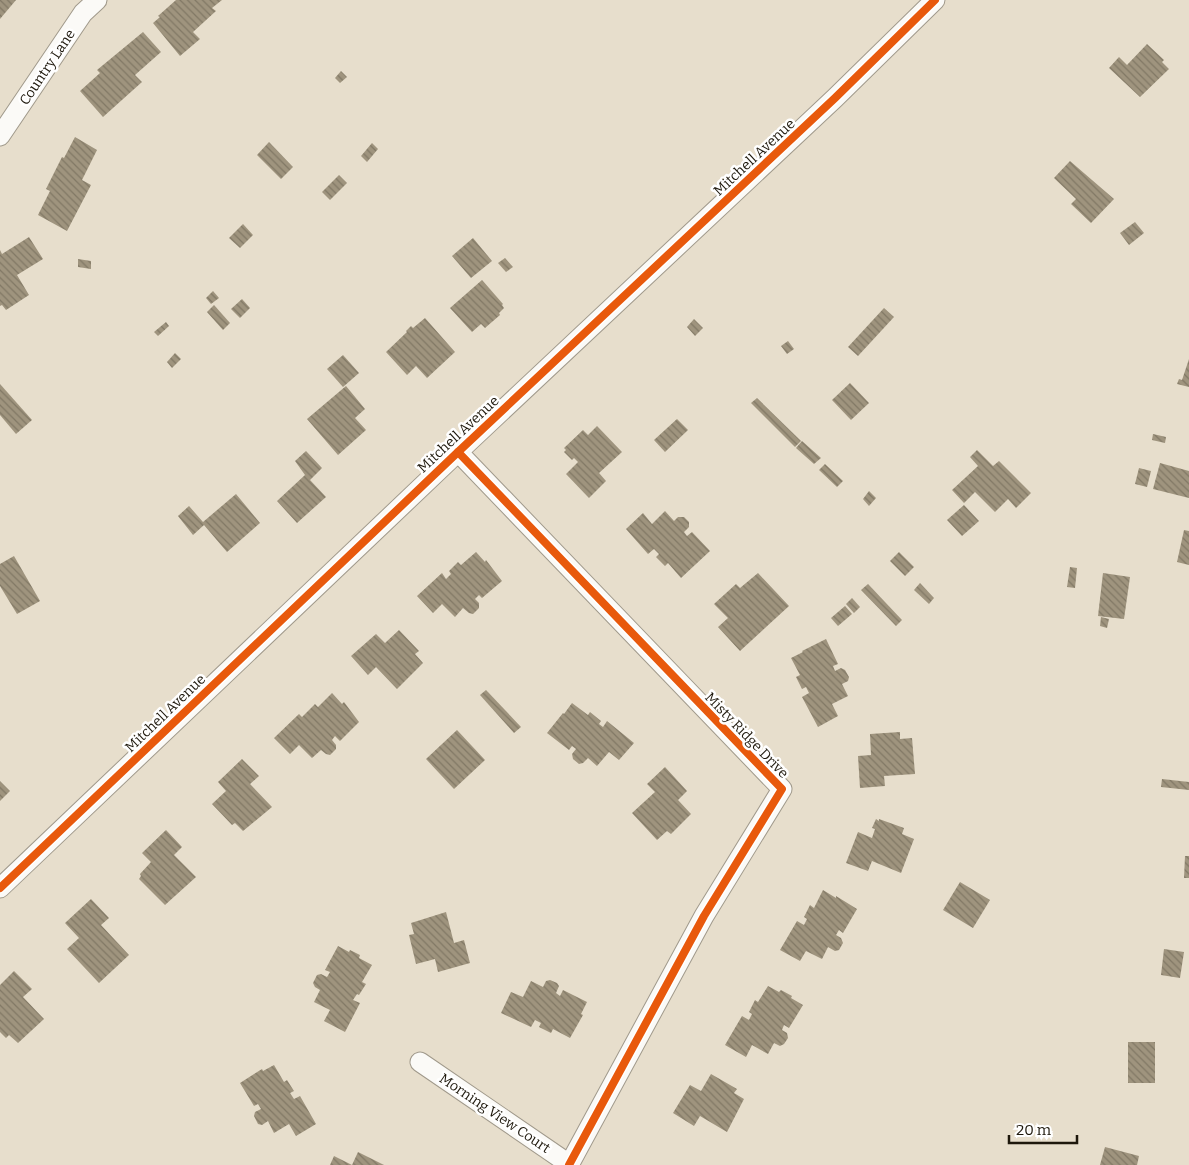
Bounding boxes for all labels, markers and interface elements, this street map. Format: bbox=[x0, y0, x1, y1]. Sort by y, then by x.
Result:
street label: Country Lane bbox=[16, 26, 79, 108]
street label: Mitchell Avenue bbox=[710, 115, 798, 199]
street label: Mitchell Avenue bbox=[414, 392, 502, 476]
street label: Mitchell Avenue bbox=[122, 671, 209, 756]
street label: Misty Ridge Drive bbox=[701, 689, 792, 782]
street label: Morning View Court bbox=[436, 1070, 553, 1157]
scale bar bbox=[1009, 1112, 1076, 1144]
text: 20 m bbox=[1016, 1121, 1052, 1139]

